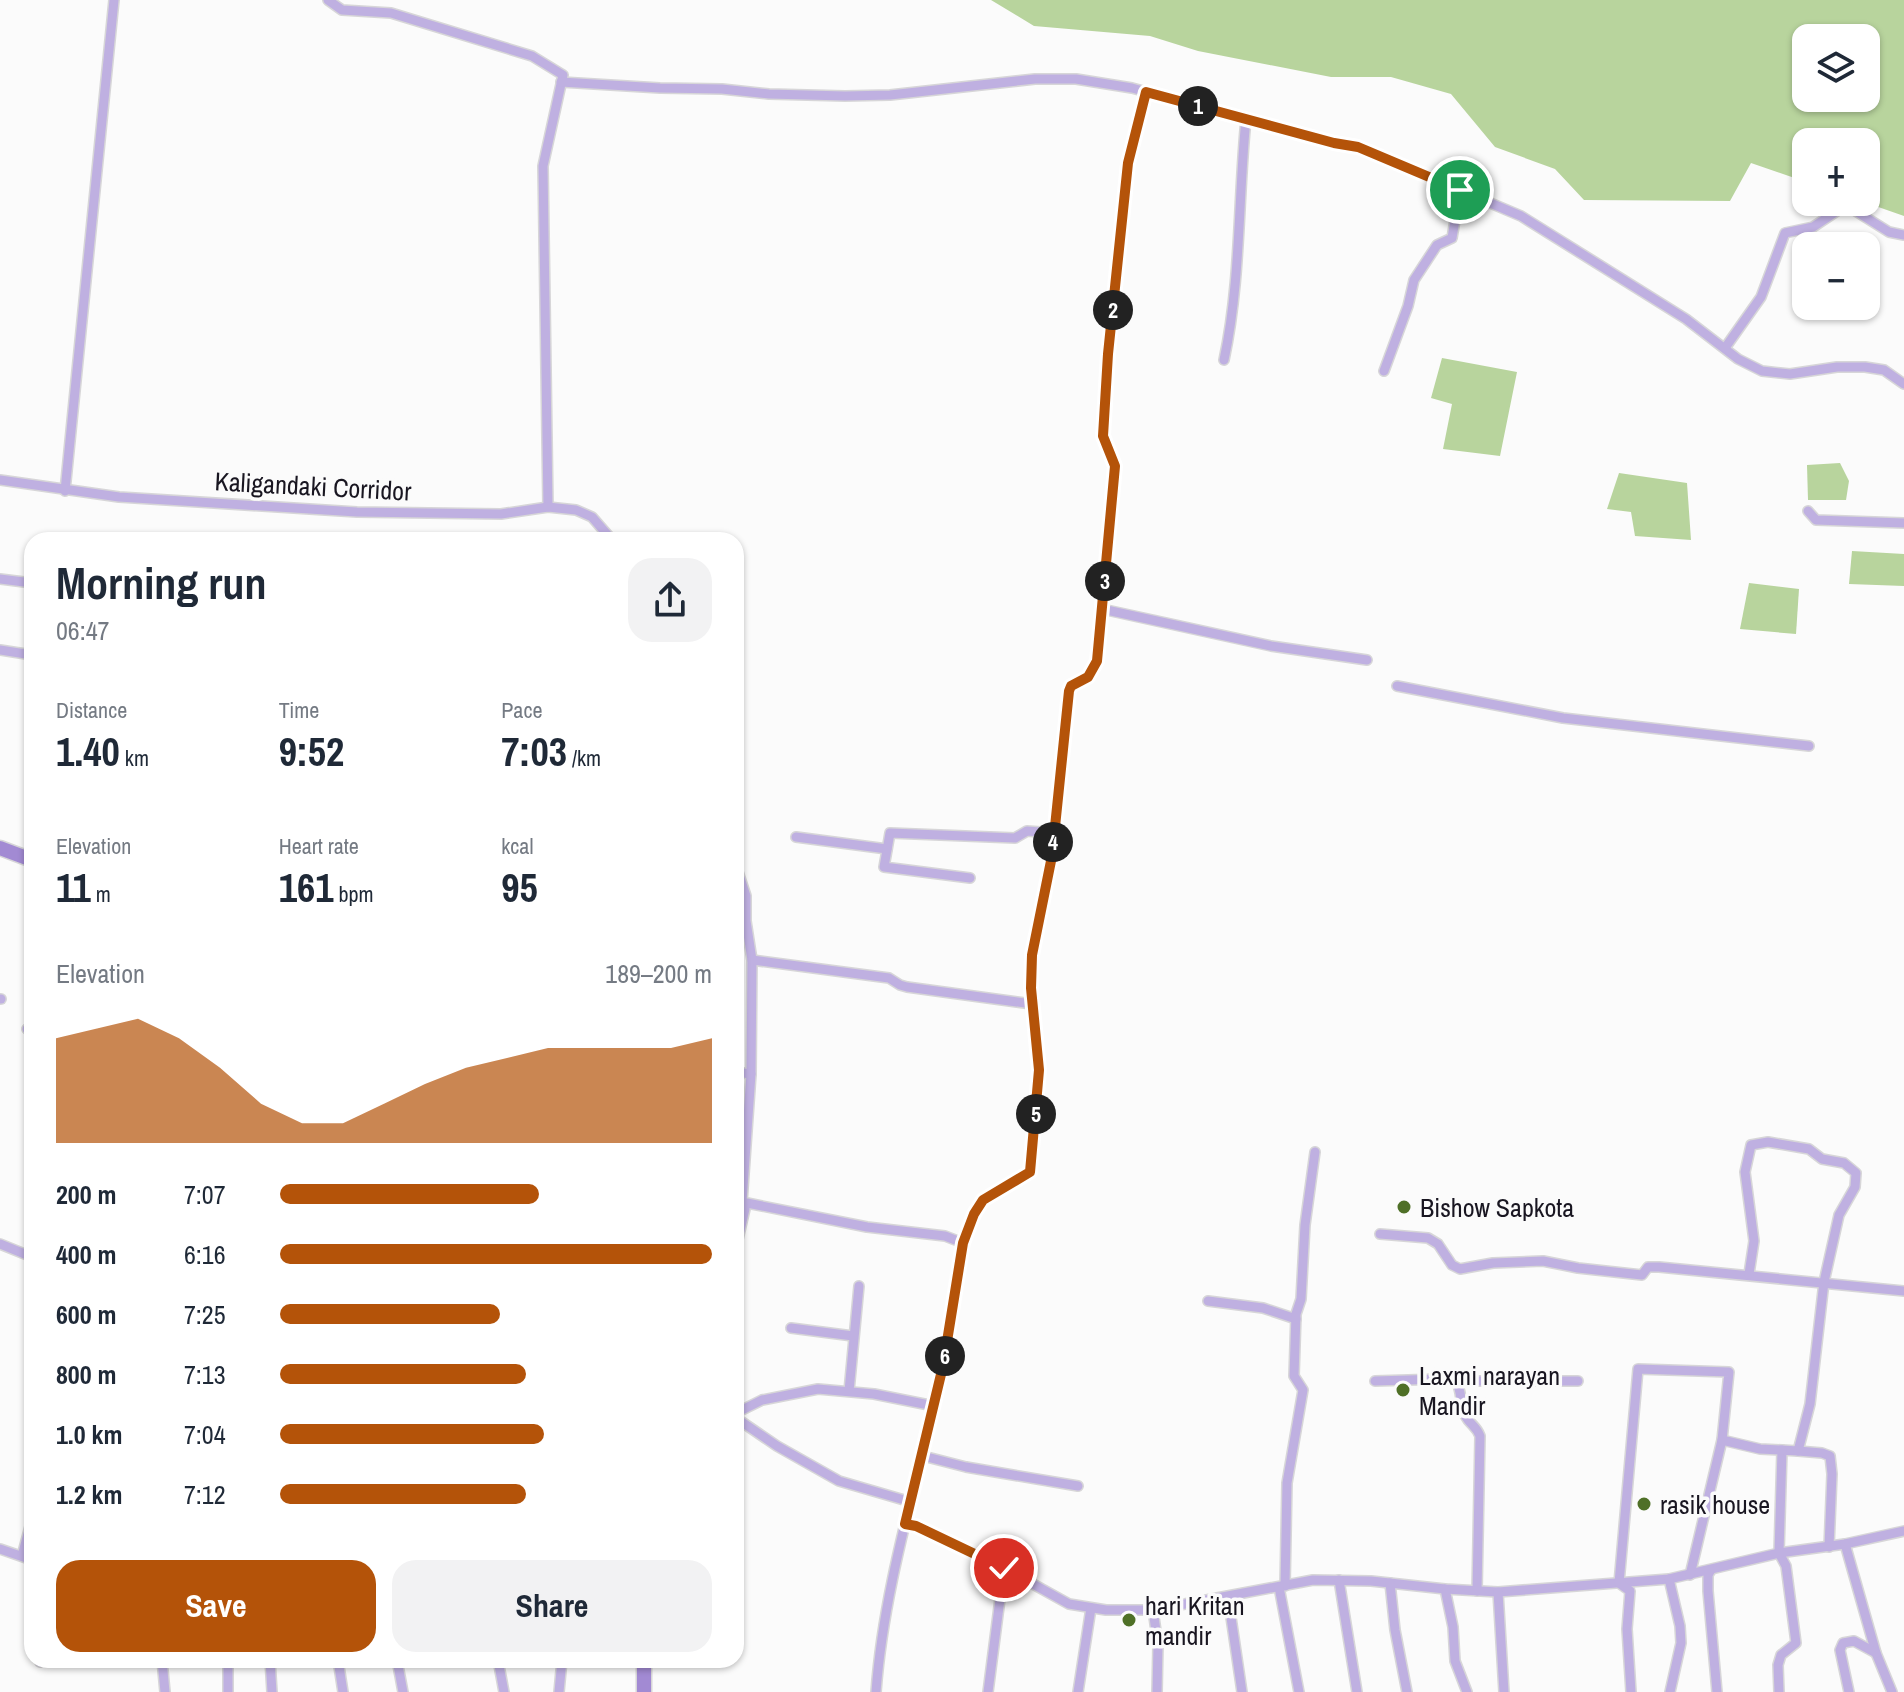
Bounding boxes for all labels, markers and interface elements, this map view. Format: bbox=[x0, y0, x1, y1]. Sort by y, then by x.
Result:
map controls bbox=[1792, 24, 1880, 320]
button: layers bbox=[1792, 24, 1880, 112]
pin: 1 bbox=[1178, 86, 1218, 126]
text: 1 bbox=[1193, 91, 1203, 121]
button: + bbox=[1792, 128, 1880, 216]
pin bbox=[1426, 156, 1494, 224]
icon: arrive bbox=[1438, 168, 1482, 212]
button: − bbox=[1792, 232, 1880, 320]
pin: 2 bbox=[1093, 290, 1133, 330]
text: 2 bbox=[1108, 295, 1118, 325]
street label: Kaligandaki Corridor bbox=[214, 463, 412, 509]
text: Morning run bbox=[56, 553, 266, 613]
button: share bbox=[628, 558, 712, 642]
pin: 3 bbox=[1085, 561, 1125, 601]
text: 3 bbox=[1100, 566, 1110, 596]
text: 06:47 bbox=[56, 613, 109, 648]
text: Distance bbox=[56, 695, 127, 725]
text: Time bbox=[279, 695, 319, 725]
text: Pace bbox=[501, 695, 542, 725]
text: 1.40 bbox=[56, 725, 120, 778]
text: 9:52 bbox=[279, 725, 344, 778]
text: 7:03 bbox=[501, 725, 567, 778]
text: km bbox=[120, 743, 149, 773]
text: /km bbox=[567, 743, 601, 773]
pin: 4 bbox=[1033, 822, 1073, 862]
text: 4 bbox=[1048, 827, 1058, 857]
text: Elevation bbox=[56, 831, 131, 861]
text: Heart rate bbox=[279, 831, 359, 861]
text: kcal bbox=[501, 831, 533, 861]
text: 11 bbox=[56, 861, 91, 914]
text: 161 bbox=[279, 861, 333, 914]
text: 95 bbox=[501, 861, 538, 914]
text: m bbox=[91, 879, 111, 909]
text: bpm bbox=[333, 879, 374, 909]
text: Elevation bbox=[56, 956, 145, 991]
text: 189–200 m bbox=[605, 956, 712, 991]
pin: 5 bbox=[1016, 1094, 1056, 1134]
text: 5 bbox=[1031, 1099, 1041, 1129]
text: 200 m bbox=[56, 1177, 116, 1212]
text: 7:07 bbox=[184, 1177, 226, 1212]
place label: Bishow Sapkota bbox=[1420, 1190, 1574, 1225]
marker: Bishow Sapkota bbox=[1395, 1198, 1413, 1216]
text: 400 m bbox=[56, 1237, 116, 1272]
text: 6:16 bbox=[184, 1237, 226, 1272]
text: 600 m bbox=[56, 1297, 116, 1332]
text: 7:25 bbox=[184, 1297, 226, 1332]
pin: 6 bbox=[925, 1336, 965, 1376]
text: 6 bbox=[940, 1341, 950, 1371]
text: 800 m bbox=[56, 1357, 116, 1392]
text: 7:13 bbox=[184, 1357, 226, 1392]
place label: Laxmi narayan Mandir bbox=[1419, 1358, 1560, 1423]
marker: Laxmi narayan Mandir bbox=[1394, 1381, 1412, 1399]
text: 1.0 km bbox=[56, 1417, 122, 1452]
text: 7:04 bbox=[184, 1417, 226, 1452]
text: 1.2 km bbox=[56, 1477, 122, 1512]
text: 7:12 bbox=[184, 1477, 226, 1512]
place label: rasik house bbox=[1660, 1487, 1770, 1522]
marker: rasik house bbox=[1635, 1495, 1653, 1513]
pin bbox=[970, 1534, 1038, 1602]
icon: check bbox=[982, 1546, 1026, 1590]
button: Save bbox=[56, 1560, 376, 1652]
button: Share bbox=[392, 1560, 712, 1652]
place label: hari Kritan mandir bbox=[1145, 1588, 1245, 1653]
marker: hari Kritan mandir bbox=[1120, 1611, 1138, 1629]

